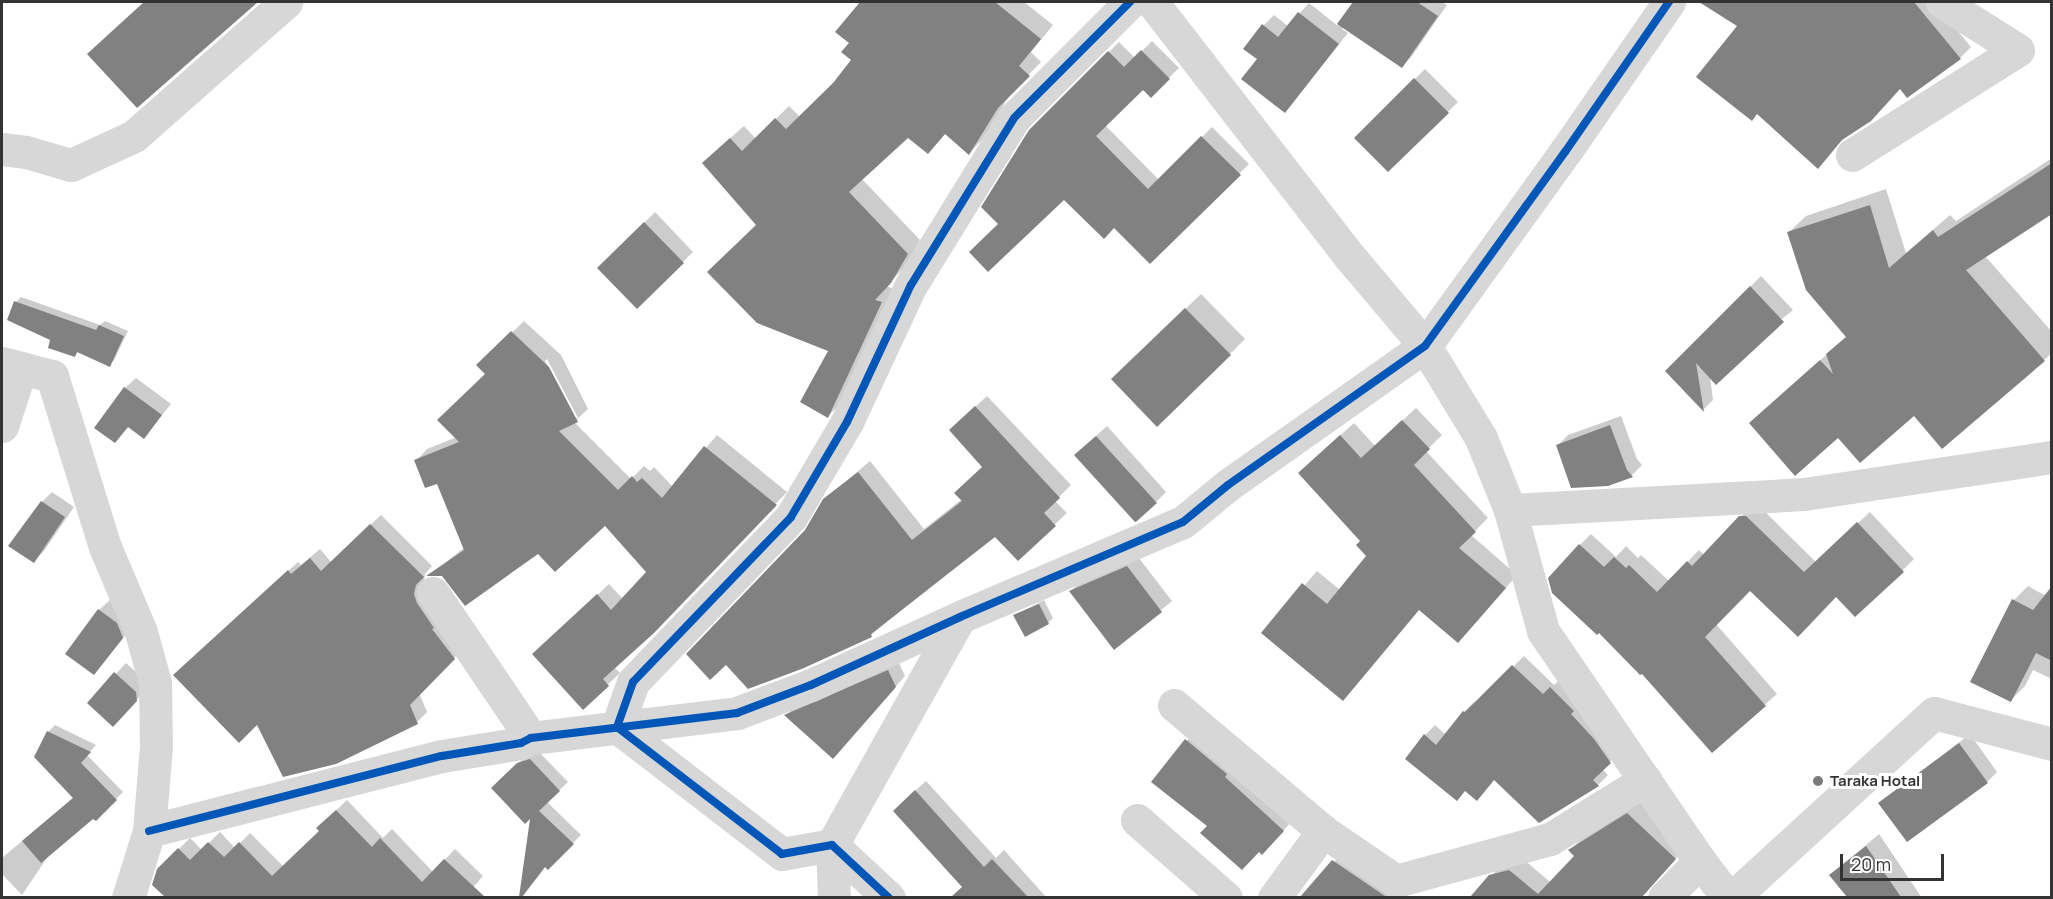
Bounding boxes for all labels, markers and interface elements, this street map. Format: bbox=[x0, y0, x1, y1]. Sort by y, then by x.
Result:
place label: Taraka Hotal bbox=[1830, 772, 1920, 790]
marker: Taraka Hotal bbox=[1811, 774, 1825, 788]
scale bar bbox=[1843, 842, 1946, 880]
text: 20 m bbox=[1851, 852, 1891, 876]

